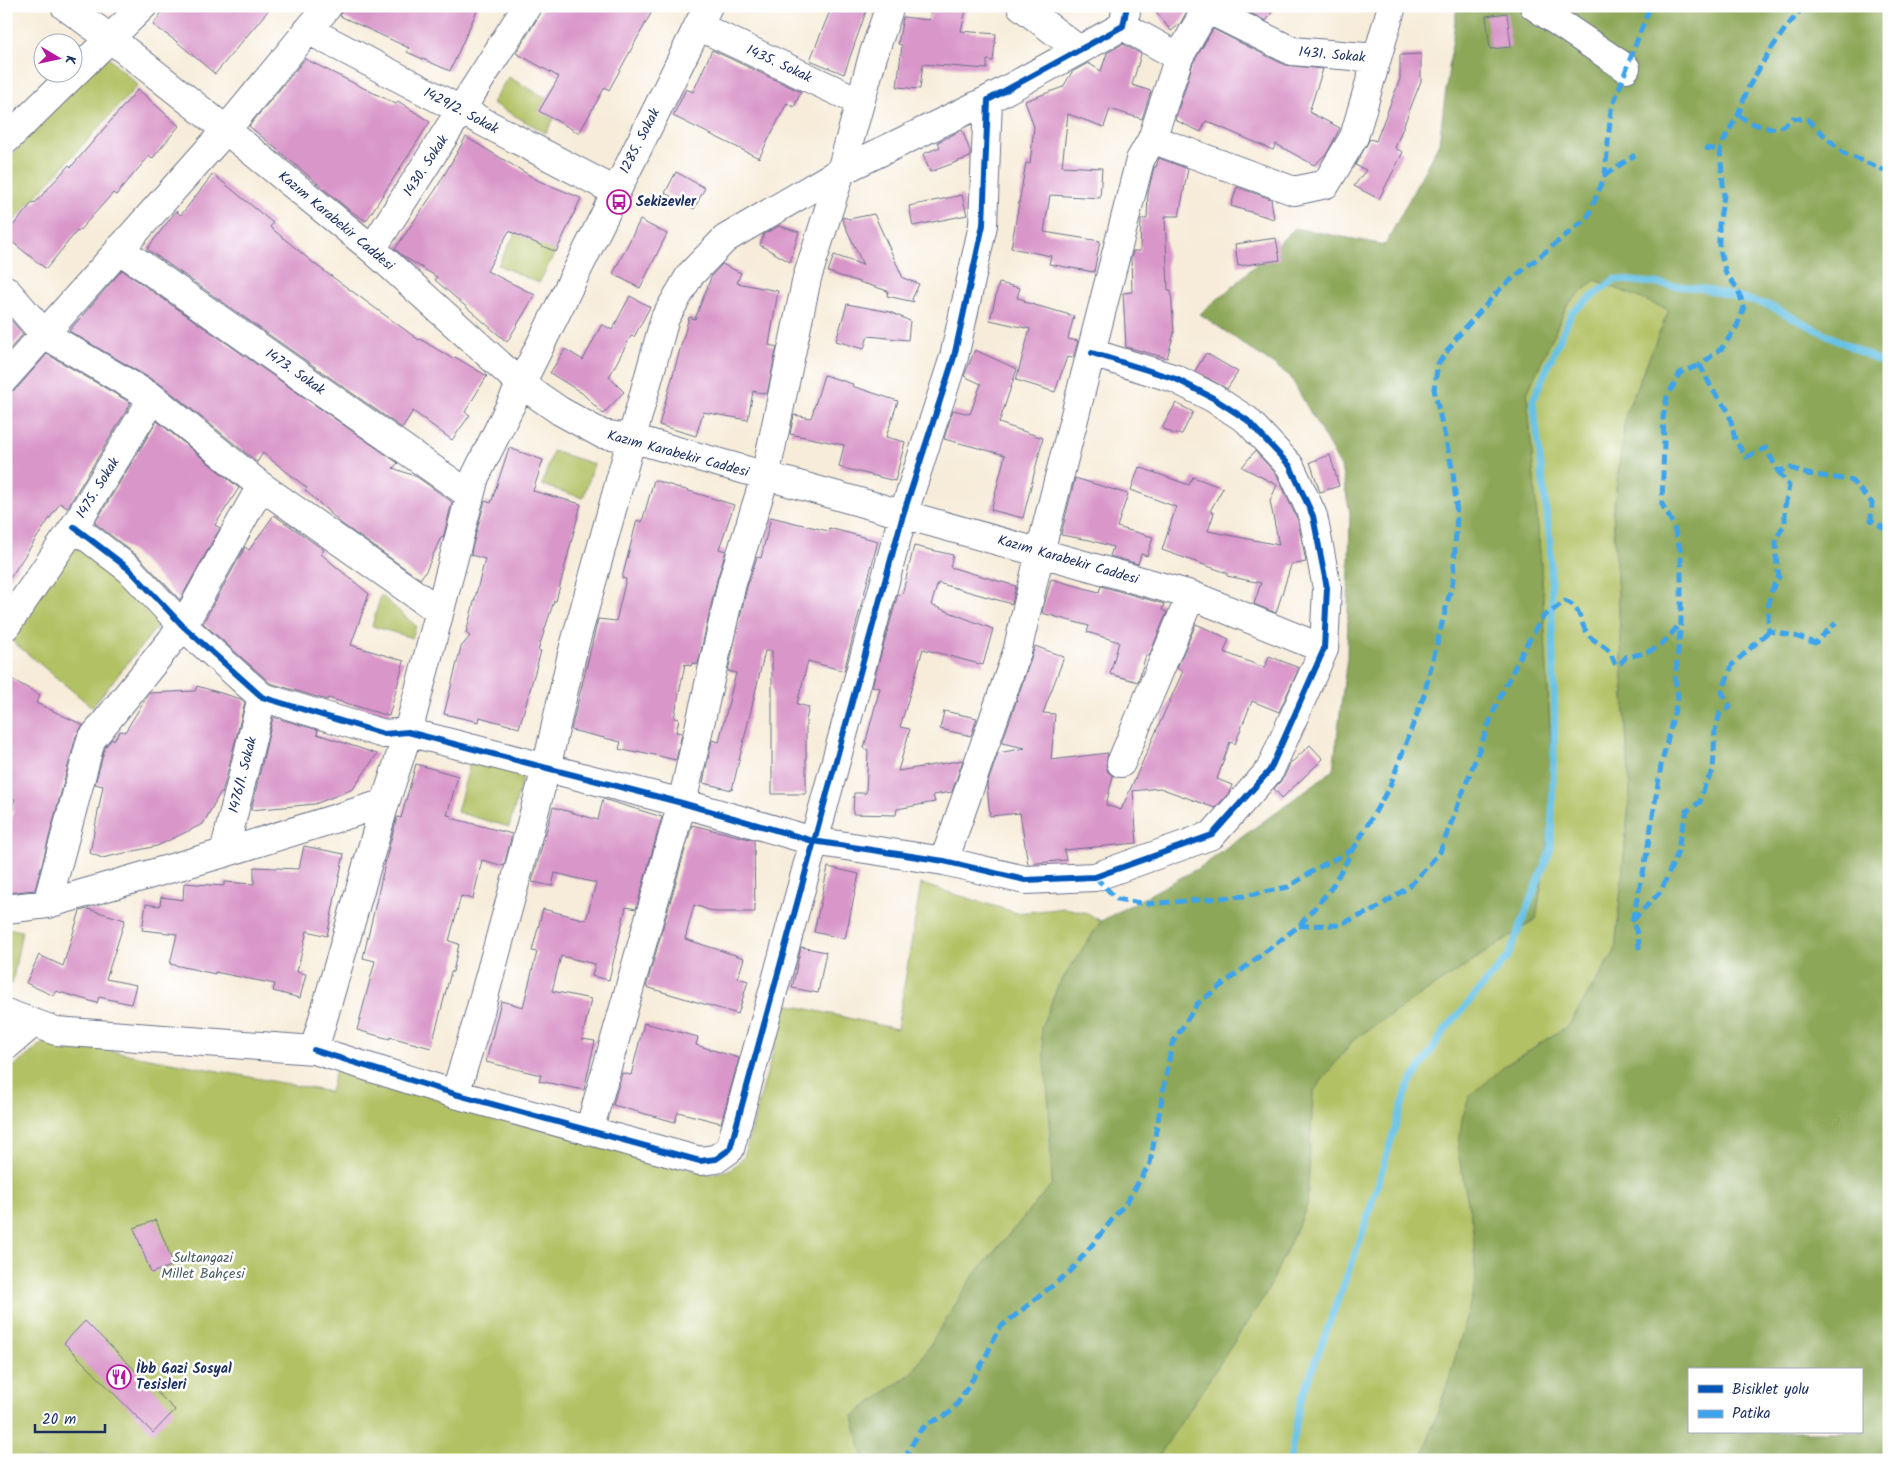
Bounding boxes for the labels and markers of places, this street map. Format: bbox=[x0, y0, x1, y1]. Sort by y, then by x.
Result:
bus stop icon: Sekizevler bbox=[606, 189, 632, 215]
place label: Sekizevler bbox=[636, 191, 697, 213]
place label: İbb Gazi Sosyal Tesisleri bbox=[136, 1358, 232, 1396]
restaurant icon: İbb Gazi Sosyal Tesisleri bbox=[106, 1364, 132, 1390]

